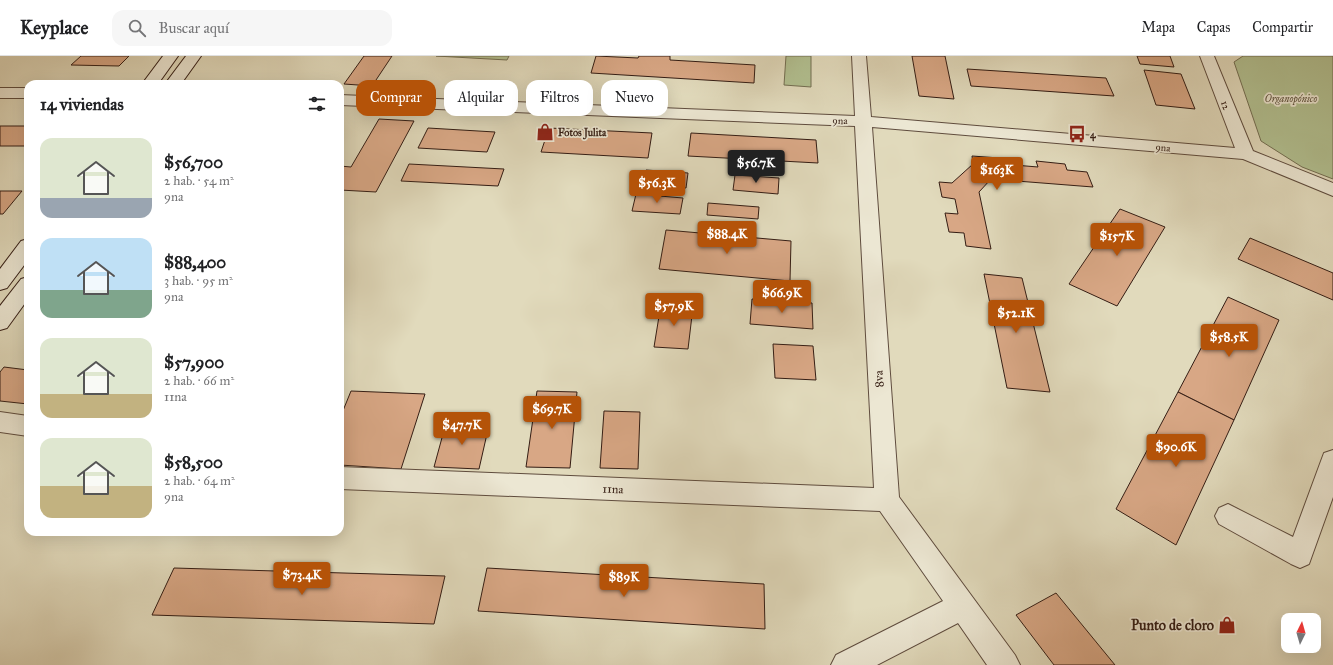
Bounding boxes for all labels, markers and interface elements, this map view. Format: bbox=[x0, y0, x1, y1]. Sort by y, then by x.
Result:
search box bbox=[112, 10, 392, 46]
text: Keyplace bbox=[20, 16, 88, 39]
icon: search bbox=[126, 17, 148, 39]
text: Buscar aquí bbox=[158, 19, 229, 37]
text: Mapa bbox=[1142, 19, 1175, 36]
text: Capas bbox=[1197, 19, 1230, 36]
text: Compartir bbox=[1252, 19, 1313, 36]
chip: Comprar bbox=[356, 80, 436, 116]
chip: Alquilar bbox=[444, 80, 518, 116]
chip: Filtros bbox=[526, 80, 593, 116]
chip: Nuevo bbox=[601, 80, 668, 116]
icon: filters bbox=[306, 93, 328, 115]
park label: Organopónico bbox=[1265, 93, 1317, 106]
text: 14 viviendas bbox=[40, 94, 124, 115]
street label: 12 bbox=[1218, 99, 1232, 112]
street label: 9na bbox=[832, 115, 848, 127]
shop icon: Fotos Julita bbox=[535, 122, 555, 142]
bus stop icon: 4 bbox=[1067, 124, 1087, 144]
place label: Fotos Julita bbox=[558, 127, 607, 140]
place label: 4 bbox=[1089, 129, 1096, 142]
street label: 9na bbox=[1155, 141, 1172, 155]
pin: $56.7K bbox=[723, 150, 789, 184]
text: $56,700 bbox=[164, 152, 223, 173]
icon: home bbox=[72, 154, 120, 202]
text: $56.7K bbox=[737, 155, 775, 171]
pin: $163K bbox=[969, 157, 1025, 191]
text: $163K bbox=[980, 162, 1014, 178]
pin: $56.3K bbox=[624, 170, 690, 204]
text: 2 hab. · 54 m² bbox=[164, 173, 234, 189]
text: $56.3K bbox=[638, 175, 676, 191]
text: 9na bbox=[164, 189, 184, 205]
pin: $88.4K bbox=[694, 221, 760, 255]
pin: $157K bbox=[1089, 223, 1145, 257]
text: $88.4K bbox=[707, 226, 747, 242]
text: $157K bbox=[1099, 228, 1135, 244]
text: $88,400 bbox=[164, 252, 226, 273]
icon: home bbox=[72, 254, 120, 302]
text: 3 hab. · 95 m² bbox=[164, 273, 233, 289]
pin: $66.9K bbox=[749, 280, 815, 314]
text: $66.9K bbox=[762, 285, 802, 301]
text: 9na bbox=[164, 289, 184, 305]
pin: $57.9K bbox=[641, 293, 707, 327]
text: $57.9K bbox=[654, 298, 694, 314]
pin: $52.1K bbox=[983, 300, 1049, 334]
text: $52.1K bbox=[997, 305, 1035, 321]
pin: $58.5K bbox=[1196, 324, 1262, 358]
text: $58.5K bbox=[1210, 329, 1248, 345]
text: $57,900 bbox=[164, 352, 224, 373]
icon: home bbox=[72, 354, 120, 402]
street label: 8va bbox=[872, 369, 886, 388]
text: 2 hab. · 66 m² bbox=[164, 373, 234, 389]
text: 11na bbox=[164, 389, 187, 405]
pin: $69.7K bbox=[519, 396, 585, 430]
text: $69.7K bbox=[532, 401, 572, 417]
pin: $47.7K bbox=[429, 412, 495, 446]
text: $47.7K bbox=[442, 417, 482, 433]
pin: $90.6K bbox=[1143, 434, 1209, 468]
text: $90.6K bbox=[1156, 439, 1196, 455]
text: $58,500 bbox=[164, 452, 223, 473]
icon: home bbox=[72, 454, 120, 502]
text: 2 hab. · 64 m² bbox=[164, 473, 235, 489]
street label: 11na bbox=[602, 482, 625, 496]
text: 9na bbox=[164, 489, 184, 505]
pin: $73.4K bbox=[269, 562, 335, 596]
pin: $89K bbox=[600, 564, 648, 598]
text: $73.4K bbox=[282, 567, 322, 583]
text: $89K bbox=[609, 569, 639, 585]
north arrow bbox=[1281, 613, 1321, 653]
map controls bbox=[1281, 613, 1321, 653]
shop icon: Punto de cloro bbox=[1217, 615, 1237, 635]
place label: Punto de cloro bbox=[1131, 617, 1214, 634]

